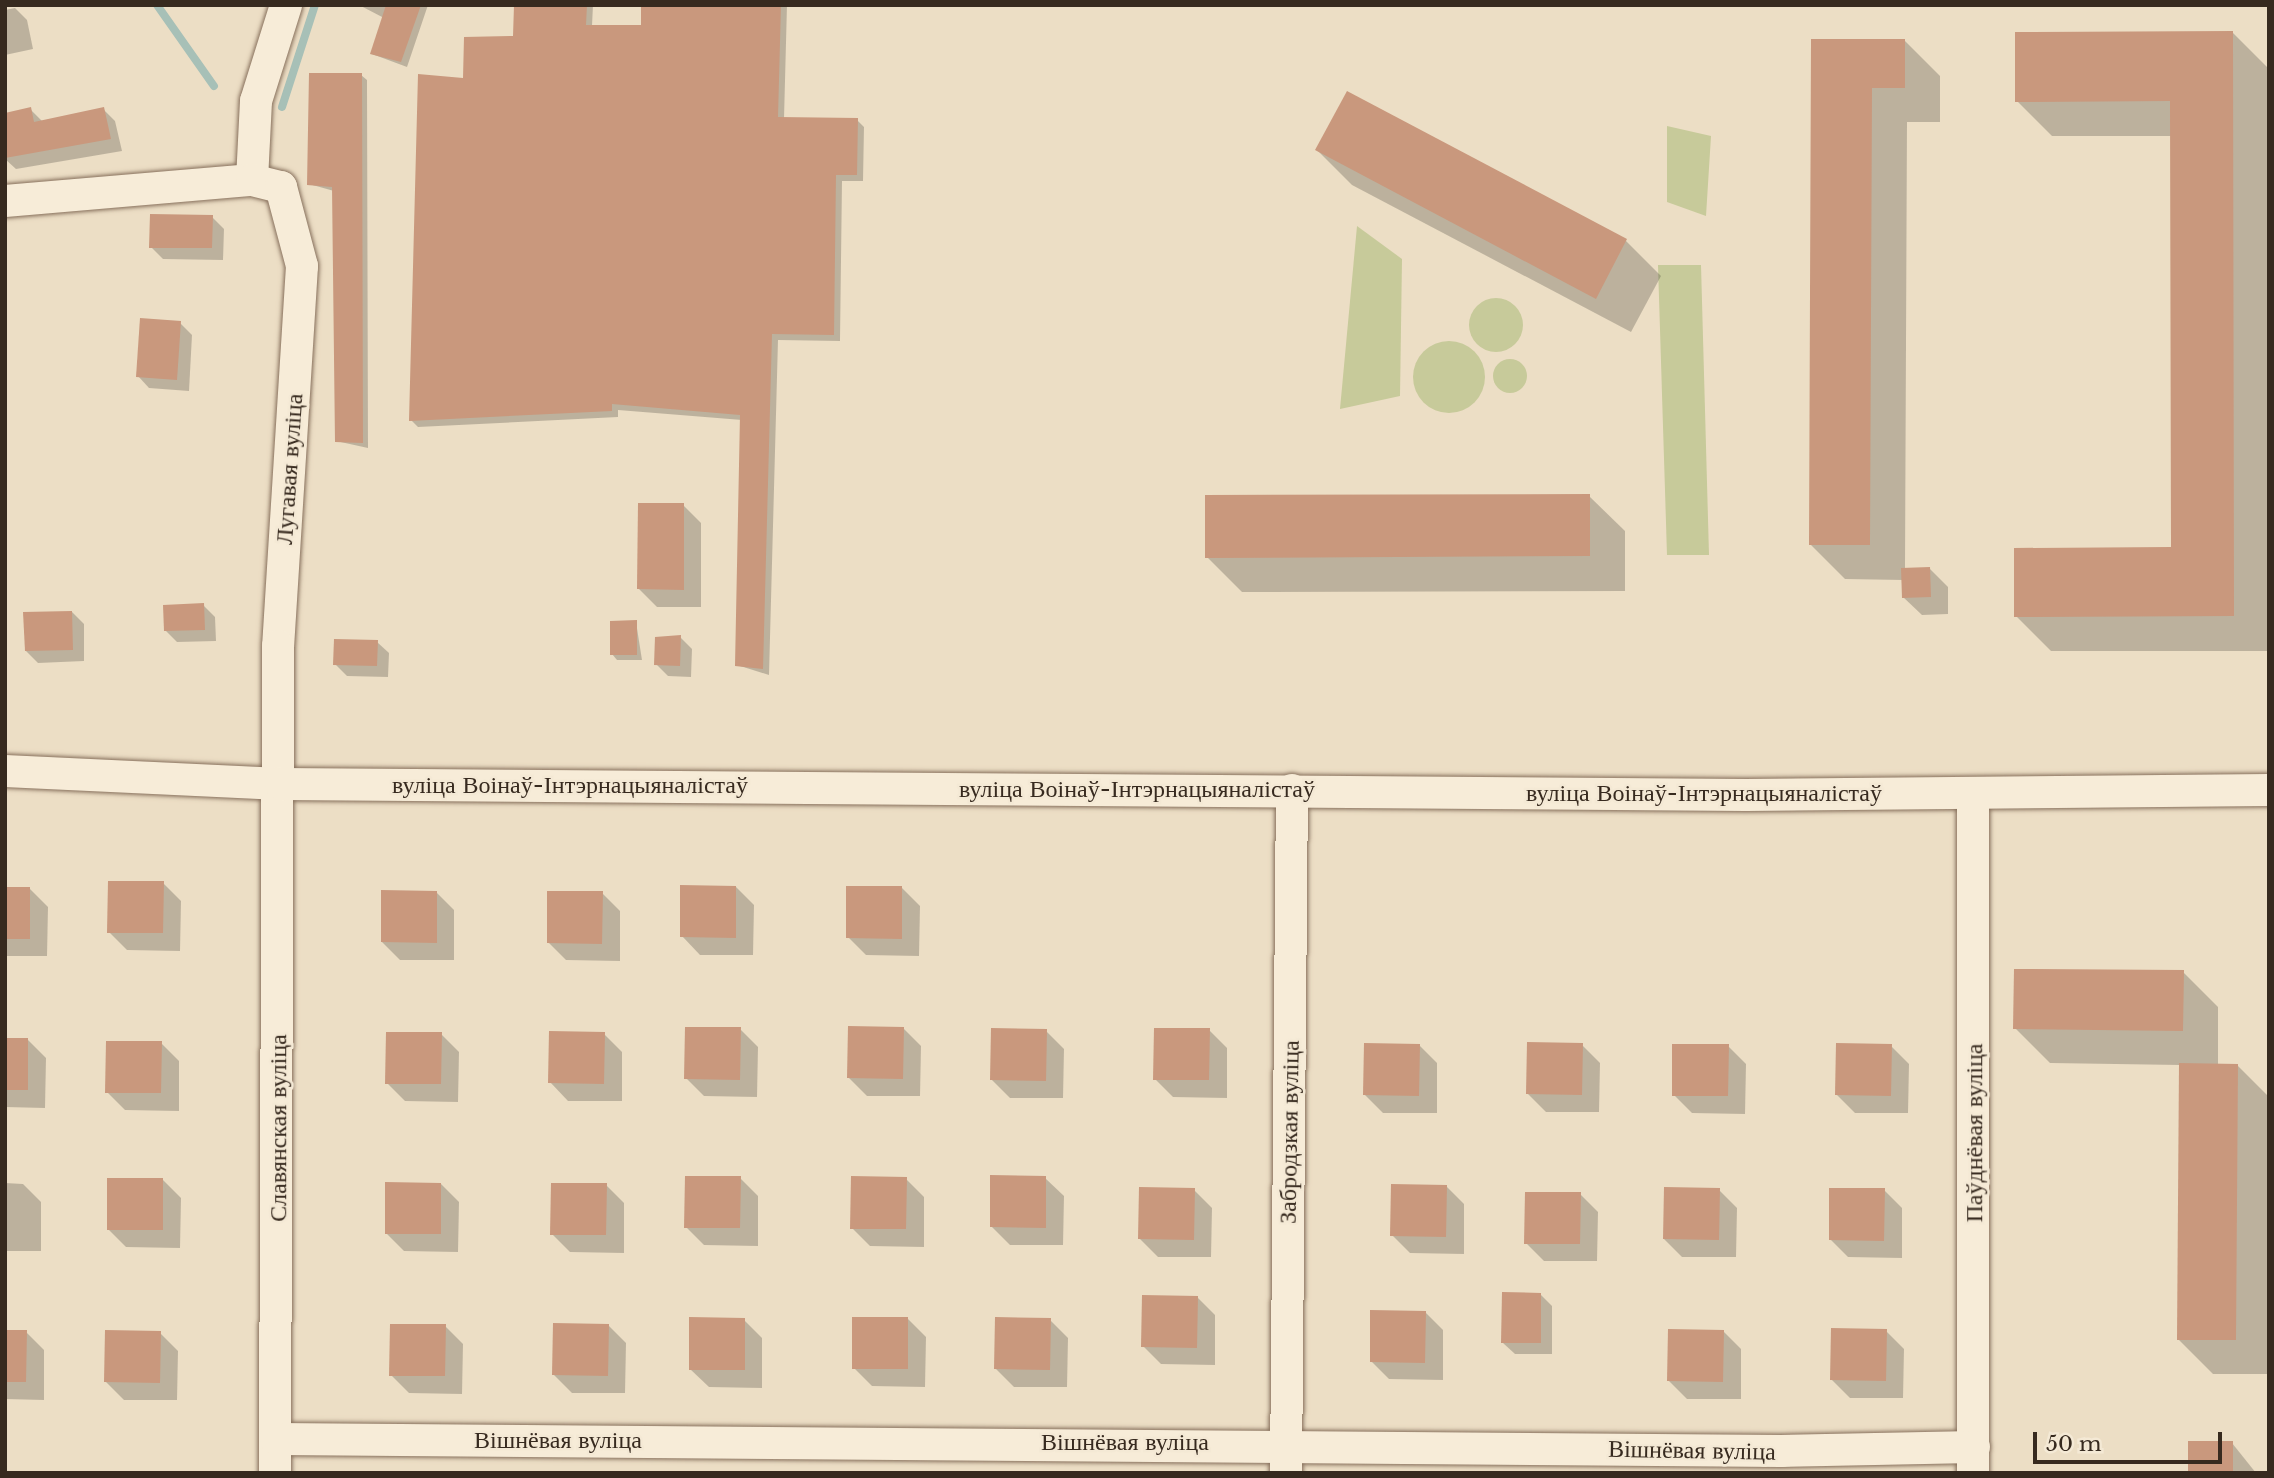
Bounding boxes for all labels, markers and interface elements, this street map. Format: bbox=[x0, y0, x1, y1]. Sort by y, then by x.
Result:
street label: Лугавая вуліца bbox=[269, 392, 309, 546]
street label: вуліца Воінаў-Інтэрнацыяналістаў bbox=[392, 771, 748, 799]
street label: вуліца Воінаў-Інтэрнацыяналістаў bbox=[959, 775, 1315, 803]
street label: вуліца Воінаў-Інтэрнацыяналістаў bbox=[1526, 779, 1882, 807]
street label: Славянская вуліца bbox=[264, 1034, 292, 1222]
street label: Забродзкая вуліца bbox=[1273, 1040, 1305, 1224]
street label: Паўднёвая вуліца bbox=[1960, 1044, 1988, 1222]
scale bar bbox=[2036, 1418, 2225, 1462]
street label: Вішнёвая вуліца bbox=[474, 1426, 642, 1454]
street label: Вішнёвая вуліца bbox=[1041, 1428, 1209, 1456]
text: 50 m bbox=[2046, 1431, 2101, 1457]
street label: Вішнёвая вуліца bbox=[1608, 1434, 1776, 1466]

